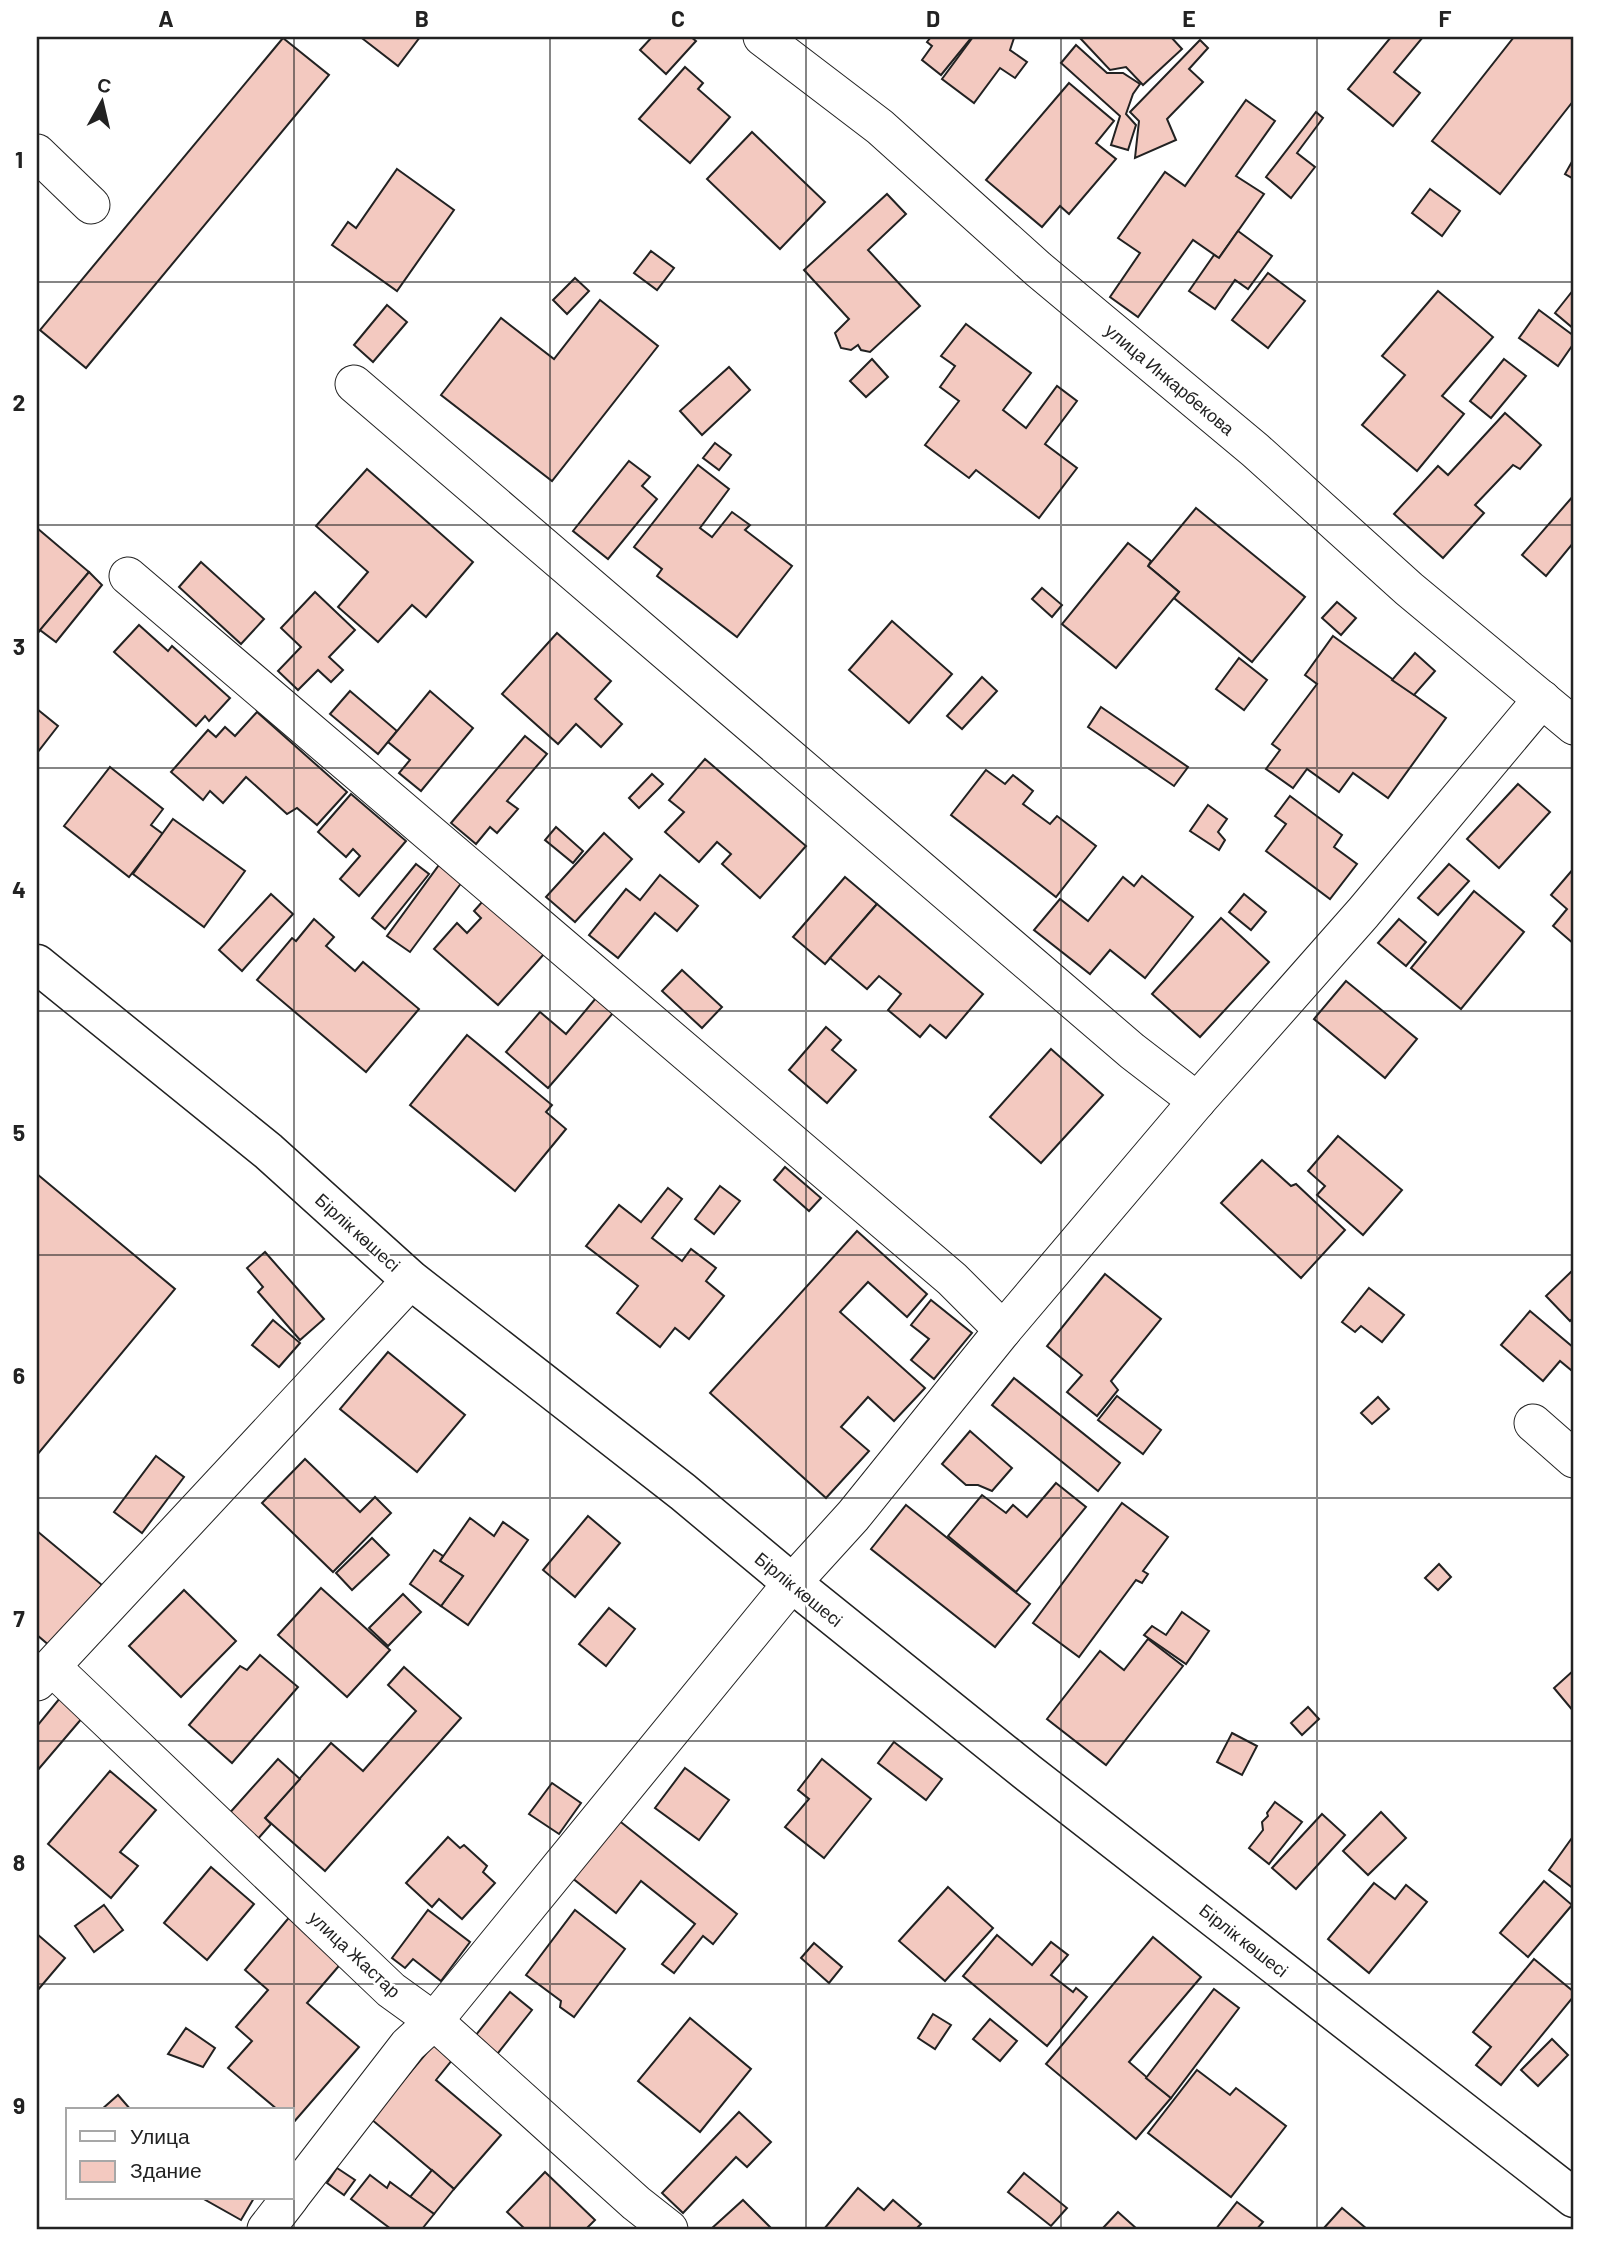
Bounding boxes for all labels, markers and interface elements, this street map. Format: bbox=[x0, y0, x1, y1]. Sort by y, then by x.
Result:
text: A bbox=[158, 4, 174, 32]
text: B bbox=[415, 4, 429, 32]
text: C bbox=[671, 4, 685, 32]
text: D bbox=[926, 4, 940, 32]
text: E bbox=[1182, 4, 1196, 32]
text: F bbox=[1439, 4, 1452, 32]
north arrow bbox=[66, 66, 136, 136]
text: С bbox=[96, 72, 113, 97]
text: 1 bbox=[15, 145, 23, 173]
street label: улица Инкарбекова bbox=[1101, 319, 1240, 440]
text: 2 bbox=[13, 388, 25, 416]
text: 3 bbox=[13, 632, 25, 660]
text: 4 bbox=[12, 875, 26, 903]
text: 5 bbox=[13, 1118, 25, 1146]
street label: Бірлік көшесі bbox=[311, 1188, 405, 1276]
text: 6 bbox=[13, 1361, 25, 1389]
street label: Бірлік көшесі bbox=[751, 1547, 847, 1631]
text: 7 bbox=[13, 1604, 25, 1632]
text: 8 bbox=[13, 1848, 25, 1876]
street label: Бірлік көшесі bbox=[1195, 1899, 1293, 1981]
street label: улица Жастар bbox=[305, 1906, 405, 2002]
text: 9 bbox=[13, 2091, 25, 2119]
legend bbox=[66, 2108, 294, 2200]
text: Улица bbox=[130, 2123, 190, 2148]
text: Здание bbox=[130, 2157, 202, 2182]

